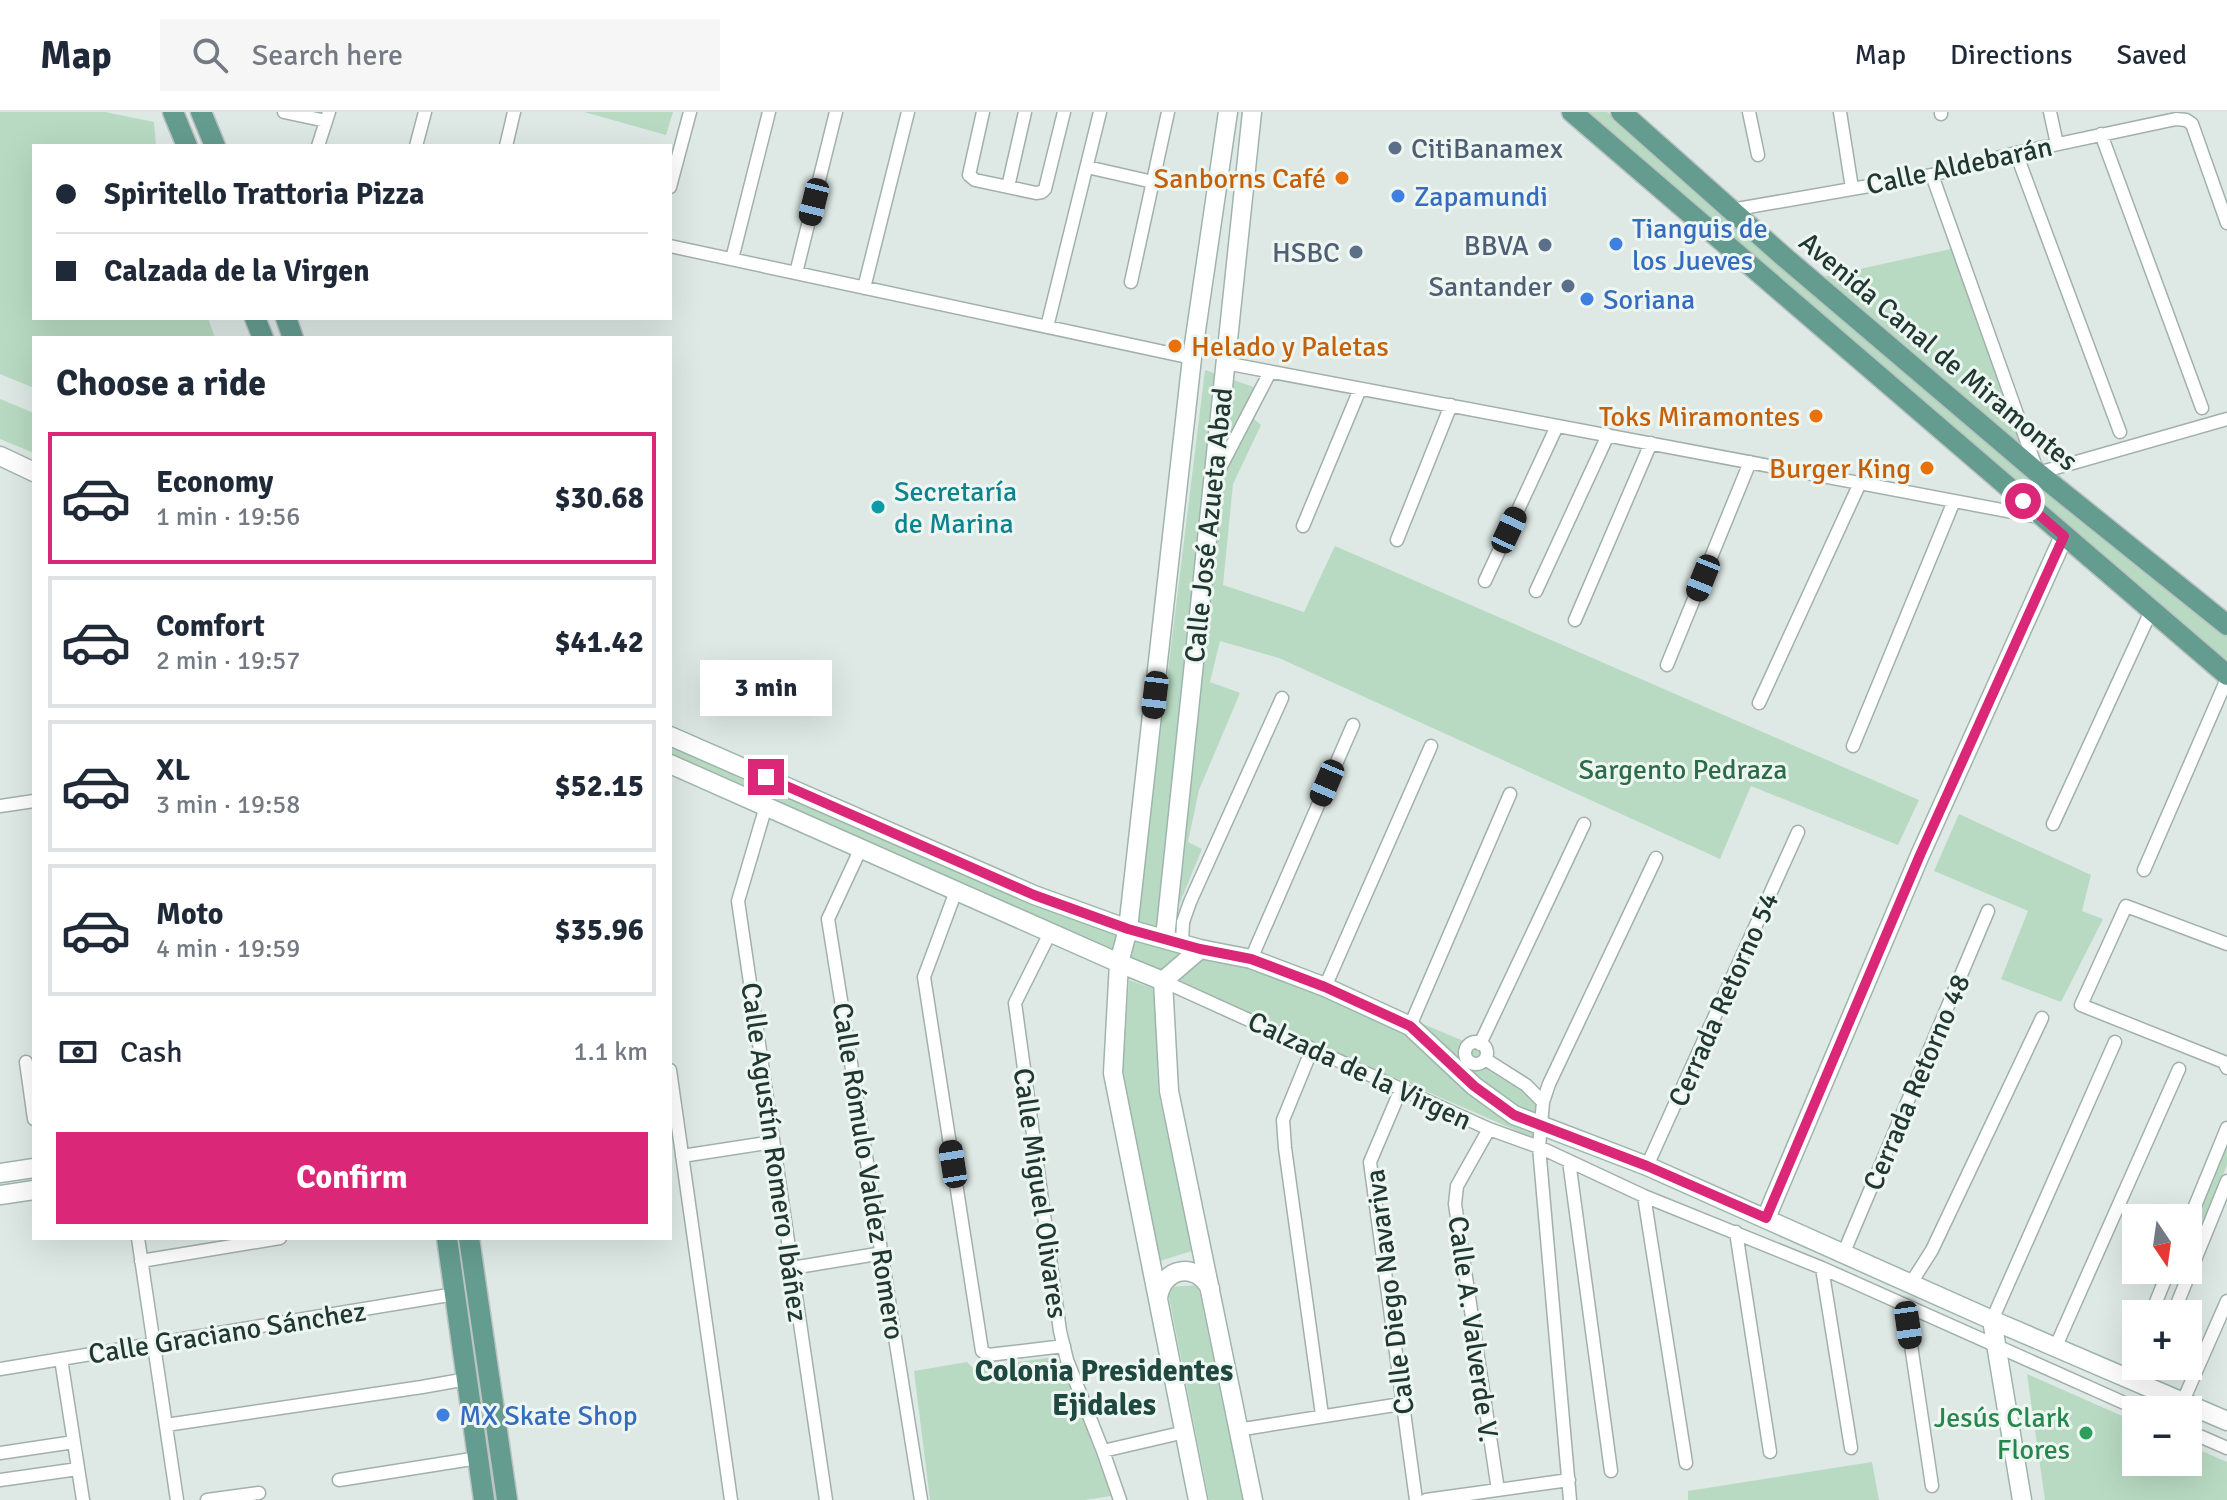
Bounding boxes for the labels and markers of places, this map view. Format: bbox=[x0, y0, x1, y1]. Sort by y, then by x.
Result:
place label: CitiBanamex bbox=[1411, 132, 1563, 166]
marker: CitiBanamex bbox=[1386, 139, 1404, 157]
place label: Sanborns Café bbox=[1154, 162, 1326, 196]
marker: Sanborns Café bbox=[1333, 169, 1351, 187]
place label: Zapamundi bbox=[1414, 180, 1548, 214]
marker: Zapamundi bbox=[1389, 187, 1407, 205]
place label: Tianguis de los Jueves bbox=[1632, 212, 1768, 278]
place label: BBVA bbox=[1464, 229, 1529, 263]
marker: Tianguis de los Jueves bbox=[1607, 235, 1625, 253]
place label: HSBC bbox=[1272, 236, 1340, 270]
marker: BBVA bbox=[1536, 236, 1554, 254]
marker: HSBC bbox=[1347, 243, 1365, 261]
place label: Santander bbox=[1429, 270, 1553, 304]
marker: Santander bbox=[1559, 277, 1577, 295]
place label: Soriana bbox=[1603, 283, 1695, 317]
marker: Soriana bbox=[1578, 290, 1596, 308]
place label: Helado y Paletas bbox=[1191, 330, 1389, 364]
marker: Helado y Paletas bbox=[1166, 337, 1184, 355]
place label: Toks Miramontes bbox=[1599, 400, 1800, 434]
marker: Toks Miramontes bbox=[1807, 407, 1825, 425]
place label: Burger King bbox=[1769, 452, 1911, 486]
marker: Burger King bbox=[1918, 459, 1936, 477]
place label: Secretaría de Marina bbox=[894, 475, 1017, 541]
marker: Secretaría de Marina bbox=[869, 498, 887, 516]
place label: MX Skate Shop bbox=[459, 1399, 638, 1433]
place label: Jesús Clark Flores bbox=[1934, 1401, 2070, 1467]
marker: MX Skate Shop bbox=[434, 1406, 452, 1424]
marker: Jesús Clark Flores bbox=[2077, 1424, 2095, 1442]

